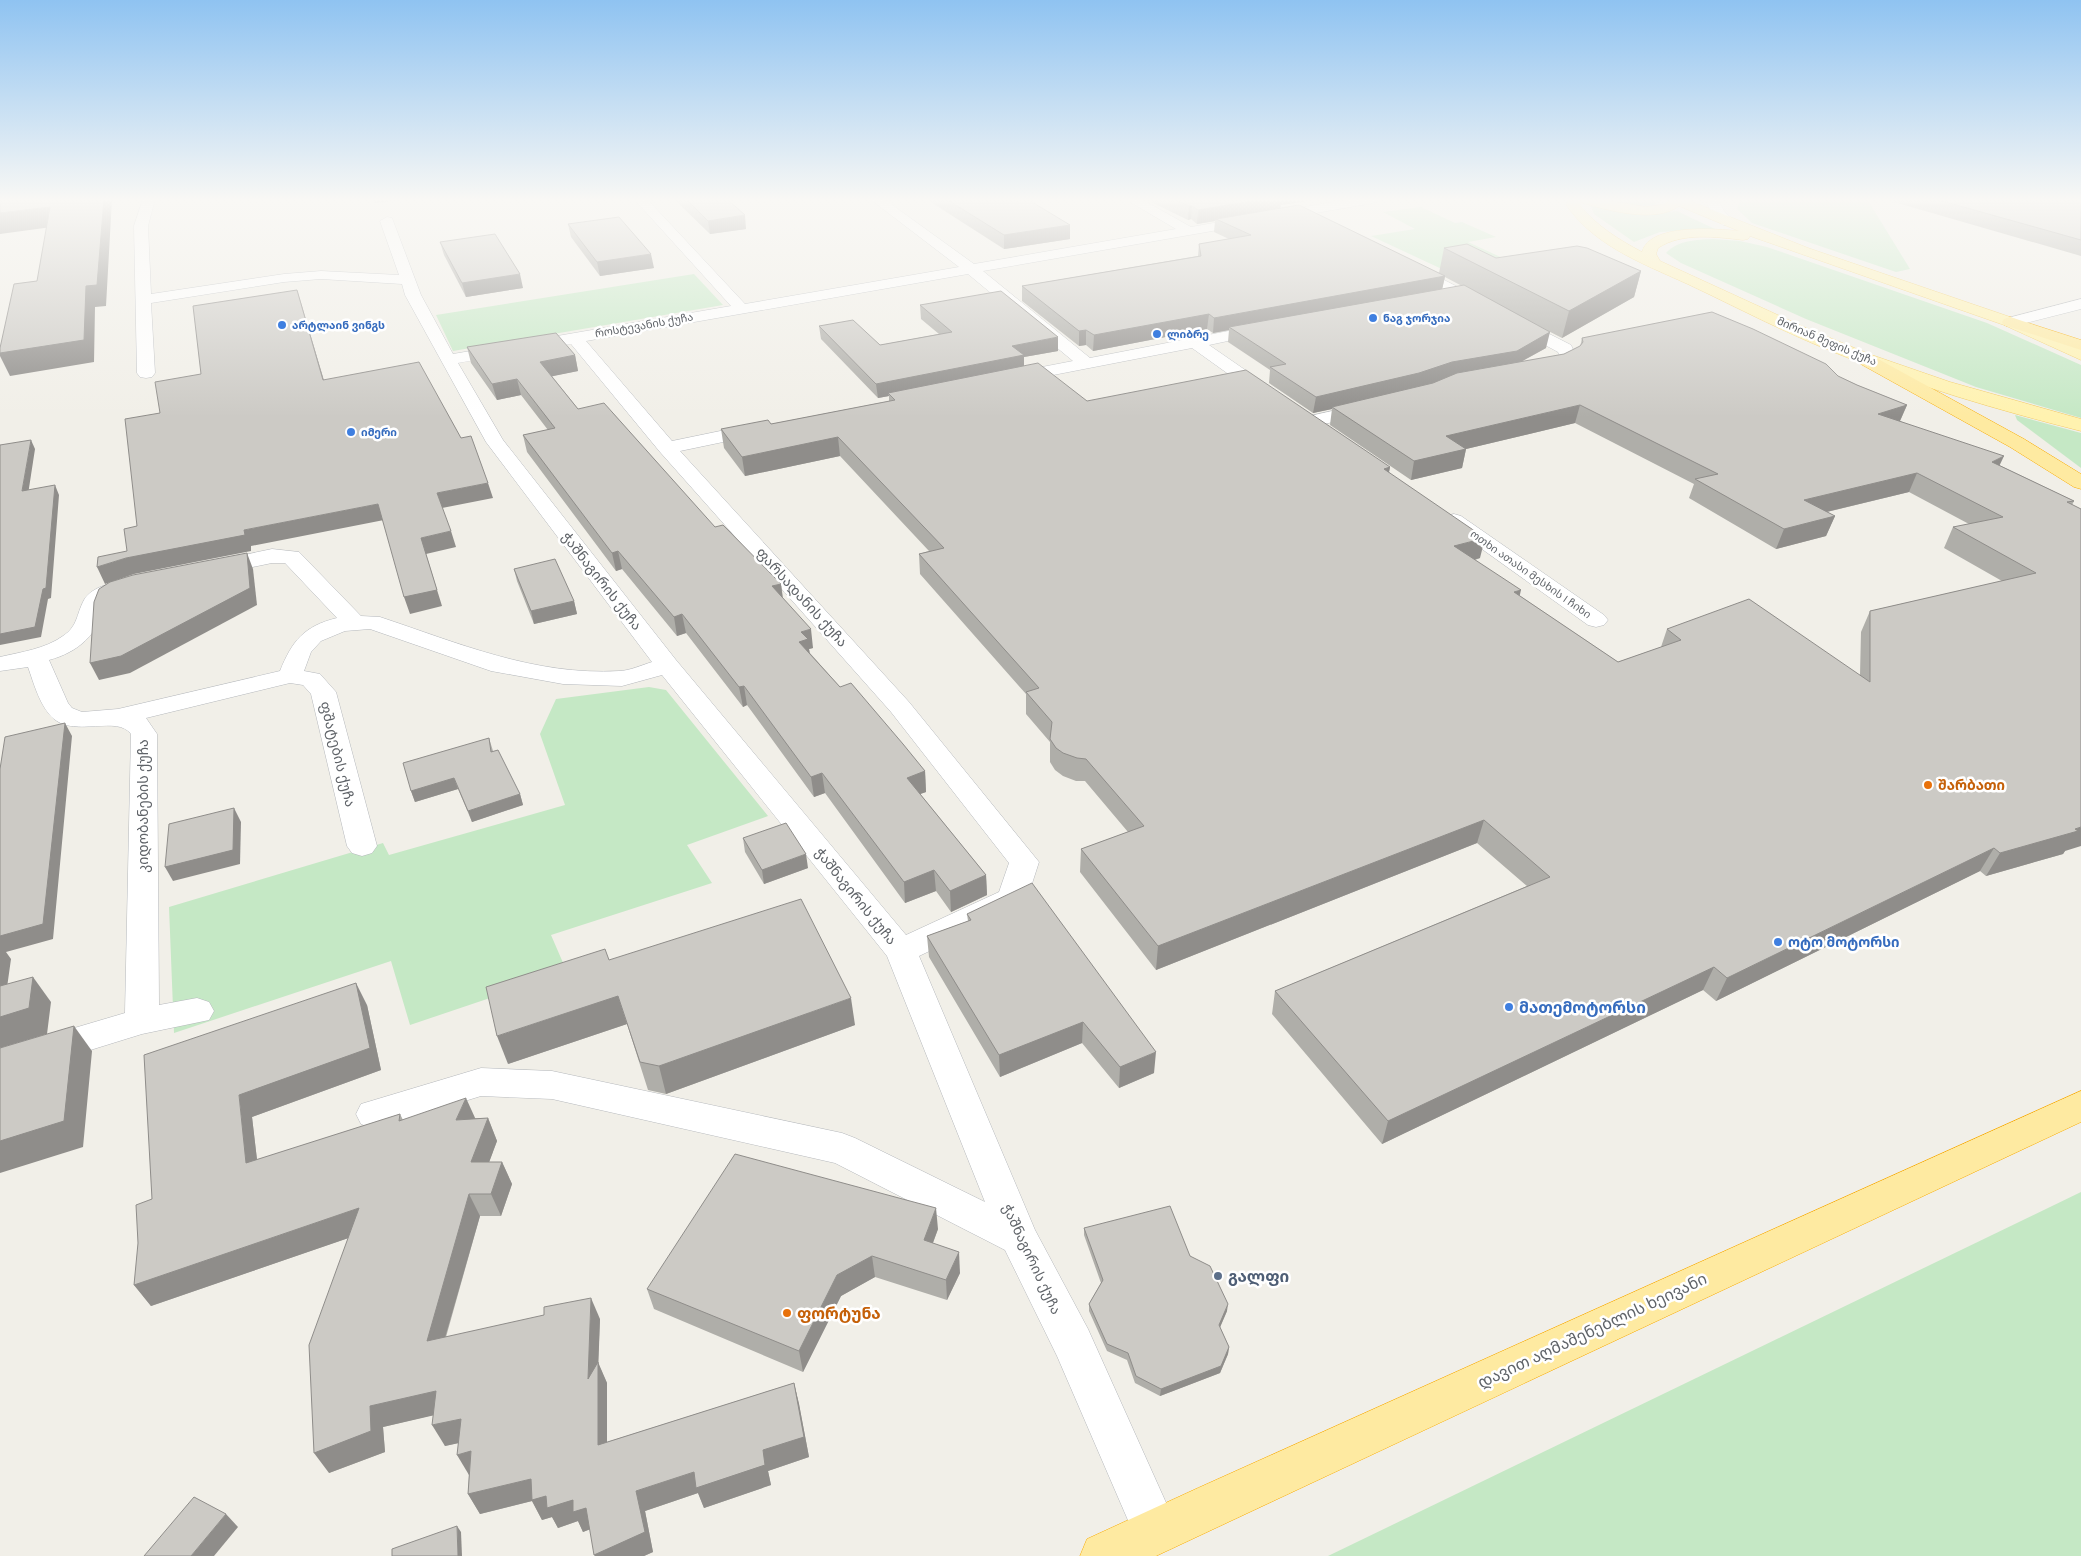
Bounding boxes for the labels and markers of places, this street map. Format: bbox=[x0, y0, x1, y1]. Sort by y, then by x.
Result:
marker: ნაგ ჯორჯია bbox=[1367, 312, 1379, 324]
place label: ნაგ ჯორჯია bbox=[1383, 312, 1450, 325]
marker: არტლაინ ვინგს bbox=[276, 319, 288, 331]
place label: არტლაინ ვინგს bbox=[292, 319, 385, 332]
marker: ლიბრე bbox=[1151, 328, 1163, 340]
place label: ლიბრე bbox=[1167, 328, 1209, 341]
marker: იმერი bbox=[345, 426, 357, 438]
place label: იმერი bbox=[361, 426, 397, 439]
place label: შარბათი bbox=[1938, 777, 2005, 794]
marker: შარბათი bbox=[1922, 779, 1934, 791]
place label: ოტო მოტორსი bbox=[1788, 934, 1900, 951]
marker: ოტო მოტორსი bbox=[1772, 936, 1784, 948]
place label: მათემოტორსი bbox=[1519, 998, 1646, 1017]
marker: მათემოტორსი bbox=[1503, 1001, 1515, 1013]
place label: გალფი bbox=[1228, 1267, 1289, 1287]
marker: გალფი bbox=[1212, 1270, 1224, 1282]
place label: ფორტუნა bbox=[797, 1304, 881, 1323]
marker: ფორტუნა bbox=[781, 1307, 793, 1319]

